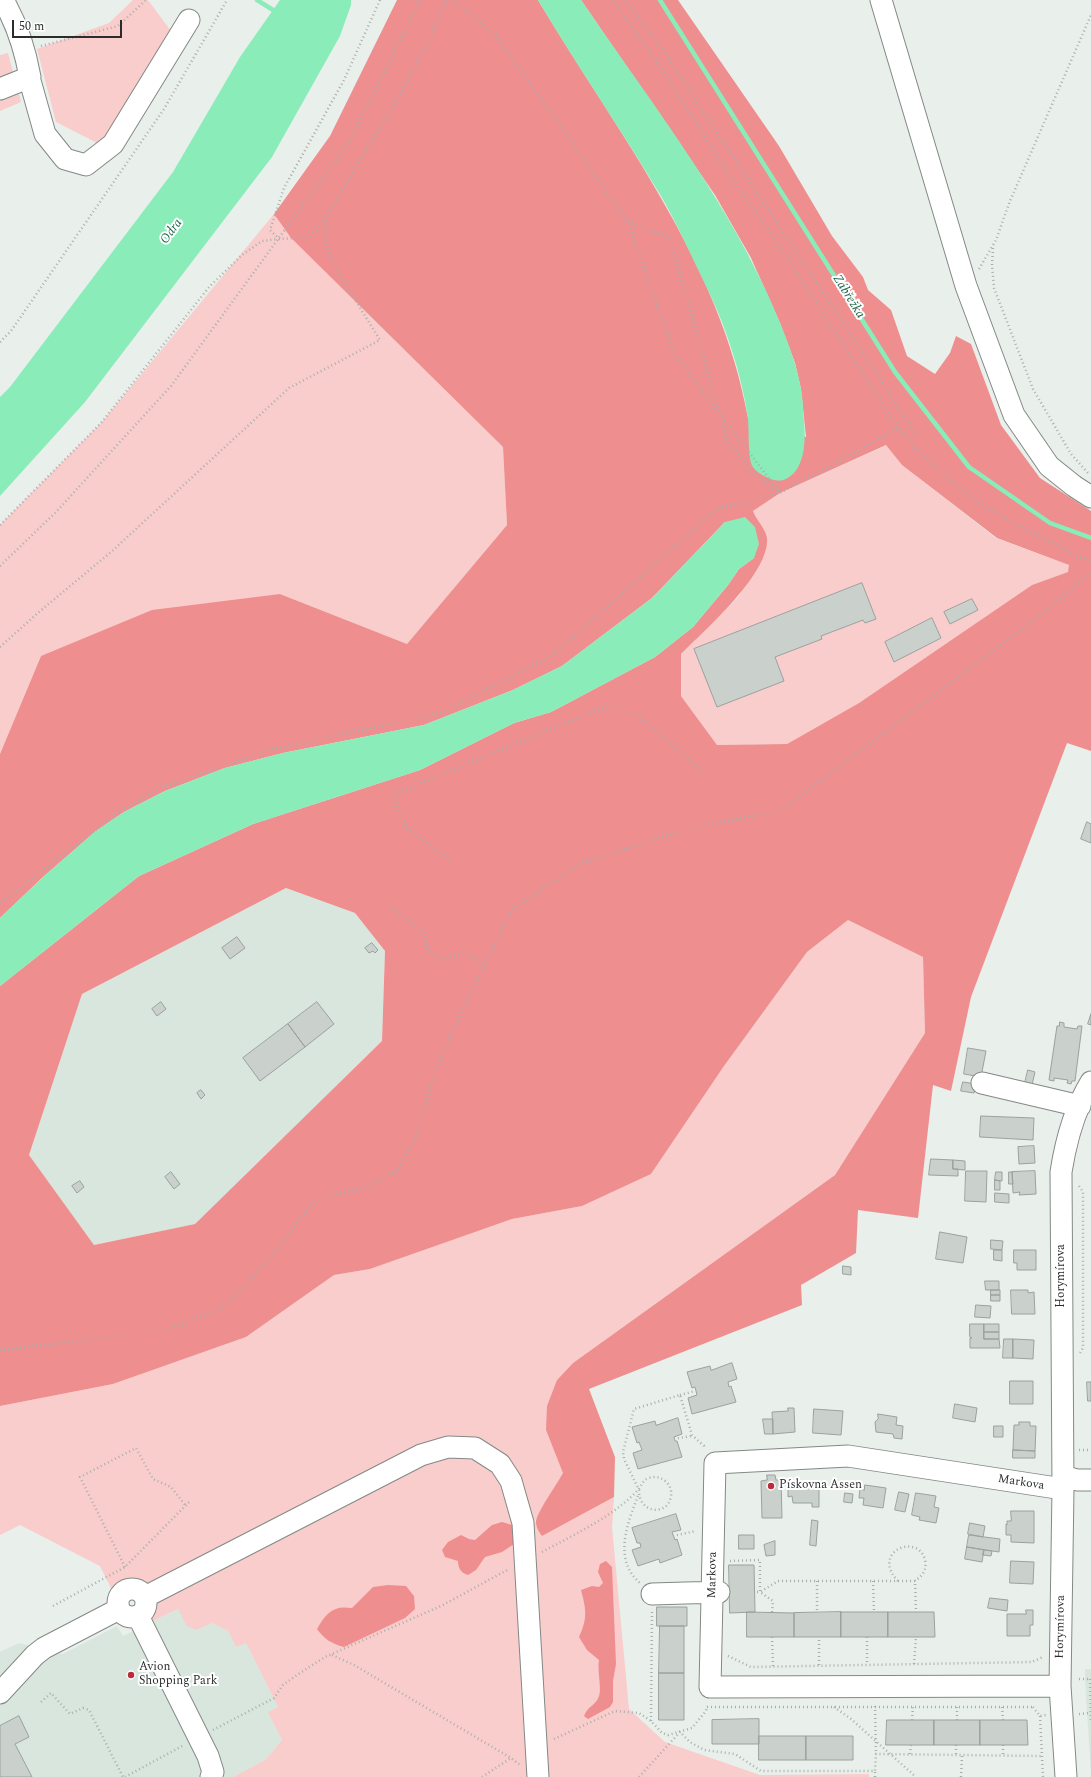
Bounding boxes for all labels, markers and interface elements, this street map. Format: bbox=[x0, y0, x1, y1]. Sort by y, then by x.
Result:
scale bar bbox=[14, 12, 124, 38]
text: 50 m bbox=[19, 17, 44, 36]
water label: Odra bbox=[158, 216, 186, 248]
water label: Zábřežka bbox=[829, 272, 867, 322]
street label: Horymírova bbox=[1055, 1244, 1069, 1308]
street label: Markova bbox=[997, 1472, 1045, 1494]
place label: Pískovna Assen bbox=[779, 1479, 862, 1493]
marker: Pískovna Assen bbox=[766, 1481, 776, 1491]
street label: Markova bbox=[705, 1552, 721, 1598]
street label: Horymírova bbox=[1053, 1595, 1069, 1659]
place label: Avion Shopping Park bbox=[139, 1661, 217, 1689]
marker: Avion Shopping Park bbox=[126, 1670, 136, 1680]

